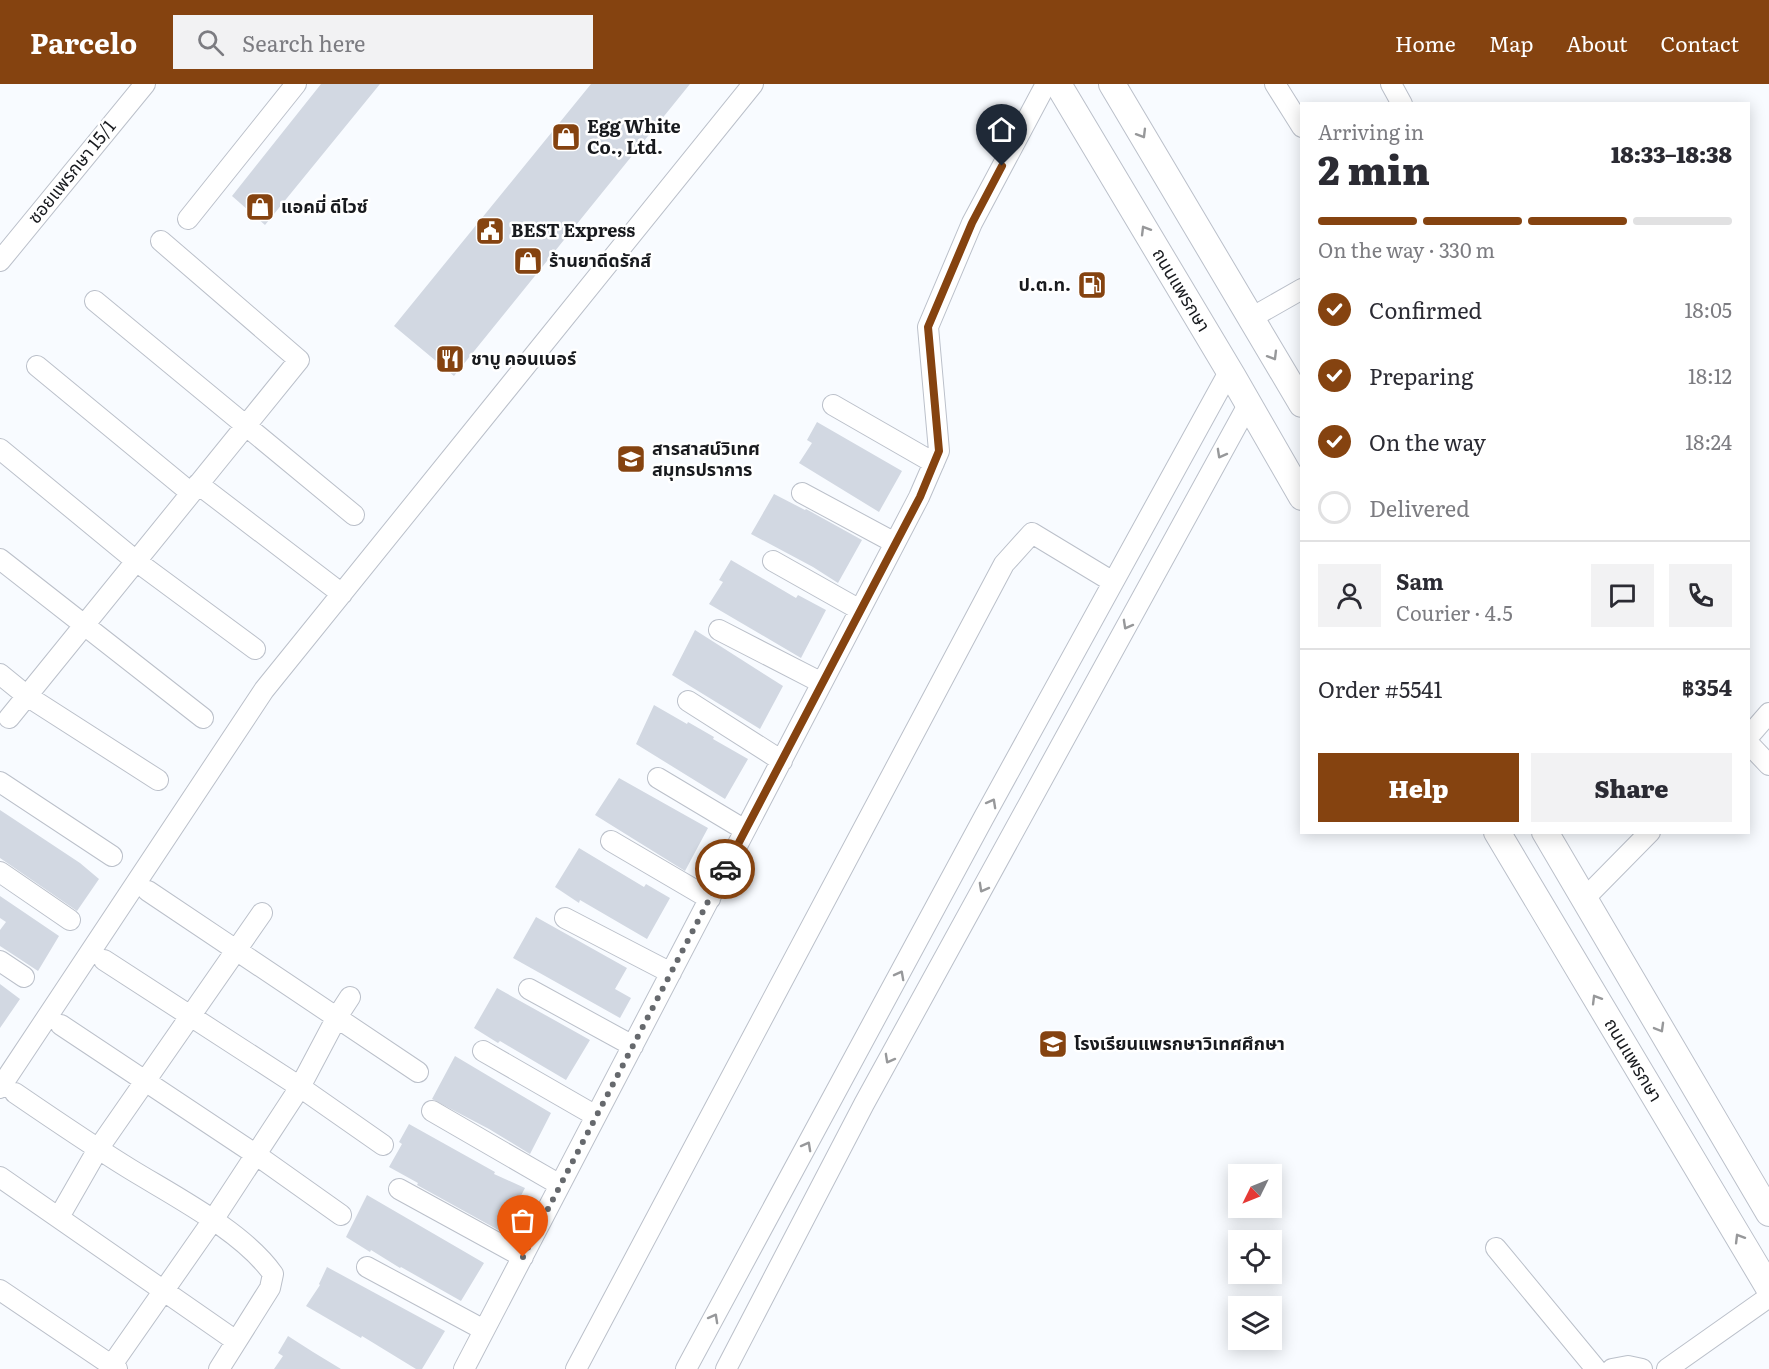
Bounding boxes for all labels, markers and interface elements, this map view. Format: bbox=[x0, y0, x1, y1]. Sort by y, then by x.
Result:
search box bbox=[173, 15, 593, 69]
text: Parcelo bbox=[30, 21, 137, 63]
icon: search bbox=[194, 26, 227, 59]
text: Search here bbox=[242, 26, 366, 59]
text: Home bbox=[1395, 27, 1456, 58]
text: Map bbox=[1489, 27, 1533, 58]
text: About bbox=[1566, 27, 1628, 58]
text: Contact bbox=[1661, 27, 1739, 58]
pin bbox=[976, 104, 1027, 166]
place label: Egg White Co., Ltd. bbox=[587, 112, 681, 160]
street label: ซอยแพรกษา 15/1 bbox=[20, 113, 121, 229]
icon: home bbox=[985, 113, 1018, 146]
text: Arriving in bbox=[1318, 116, 1424, 146]
shop icon: Egg White Co., Ltd. bbox=[550, 121, 582, 153]
one-way arrow bbox=[1134, 128, 1146, 138]
text: 18:33–18:38 bbox=[1611, 137, 1732, 170]
text: 2 min bbox=[1318, 139, 1430, 197]
shop icon: แอคมี่ ดีไวซ์ bbox=[244, 191, 276, 223]
place label: แอคมี่ ดีไวซ์ bbox=[281, 192, 368, 219]
public building icon: BEST Express bbox=[474, 215, 506, 247]
place label: BEST Express bbox=[511, 216, 635, 243]
one-way arrow bbox=[1140, 226, 1152, 236]
text: On the way · 330 m bbox=[1318, 234, 1495, 264]
street label: ถนนแพรกษา bbox=[1147, 242, 1218, 336]
shop icon: ร้านยาดีดรักส์ bbox=[512, 245, 544, 277]
place label: ร้านยาดีดรักส์ bbox=[549, 246, 651, 273]
fuel station icon: ป.ต.ท. bbox=[1076, 269, 1108, 301]
place label: ป.ต.ท. bbox=[1018, 270, 1071, 297]
icon: check bbox=[1318, 293, 1351, 326]
text: Confirmed bbox=[1369, 293, 1482, 326]
text: 18:05 bbox=[1684, 294, 1732, 324]
restaurant icon: ชาบู คอนเนอร์ bbox=[434, 343, 466, 375]
place label: ชาบู คอนเนอร์ bbox=[471, 344, 576, 371]
one-way arrow bbox=[1266, 350, 1278, 360]
icon: check bbox=[1318, 359, 1351, 392]
text: Preparing bbox=[1369, 359, 1473, 392]
text: 18:12 bbox=[1688, 360, 1732, 390]
icon: check bbox=[1318, 425, 1351, 458]
text: On the way bbox=[1369, 425, 1486, 458]
text: 18:24 bbox=[1685, 426, 1732, 456]
place label: สารสาสน์วิเทศ สมุทรปราการ bbox=[652, 434, 760, 482]
school or university icon: สารสาสน์วิเทศ สมุทรปราการ bbox=[615, 443, 647, 475]
one-way arrow bbox=[1217, 448, 1228, 458]
text: Delivered bbox=[1369, 491, 1470, 524]
button: person bbox=[1318, 564, 1381, 627]
text: Sam bbox=[1396, 564, 1444, 597]
button: chat bbox=[1591, 564, 1654, 627]
button: phone bbox=[1669, 564, 1732, 627]
text: Courier · 4.5 bbox=[1396, 597, 1513, 627]
one-way arrow bbox=[1123, 619, 1134, 629]
text: ฿354 bbox=[1682, 670, 1732, 703]
text: Order #5541 bbox=[1318, 672, 1442, 705]
button: Help bbox=[1318, 753, 1519, 822]
button: Share bbox=[1531, 753, 1732, 822]
one-way arrow bbox=[985, 799, 996, 809]
courier bbox=[695, 839, 755, 899]
icon: car bbox=[709, 853, 742, 886]
one-way arrow bbox=[979, 882, 990, 893]
one-way arrow bbox=[893, 970, 904, 981]
one-way arrow bbox=[1591, 994, 1603, 1005]
street label: ถนนแพรกษา bbox=[1599, 1012, 1670, 1106]
one-way arrow bbox=[1652, 1022, 1664, 1032]
school or university icon: โรงเรียนแพรกษาวิเทศศึกษา bbox=[1037, 1028, 1069, 1060]
place label: โรงเรียนแพรกษาวิเทศศึกษา bbox=[1074, 1029, 1285, 1056]
one-way arrow bbox=[885, 1053, 896, 1063]
one-way arrow bbox=[800, 1142, 811, 1152]
north arrow bbox=[1228, 1164, 1282, 1218]
map controls bbox=[1228, 1164, 1282, 1350]
pin bbox=[497, 1195, 548, 1257]
icon: bag bbox=[506, 1204, 539, 1237]
button: locate bbox=[1228, 1230, 1282, 1284]
one-way arrow bbox=[1735, 1234, 1746, 1244]
button: layers bbox=[1228, 1296, 1282, 1350]
one-way arrow bbox=[707, 1313, 718, 1324]

